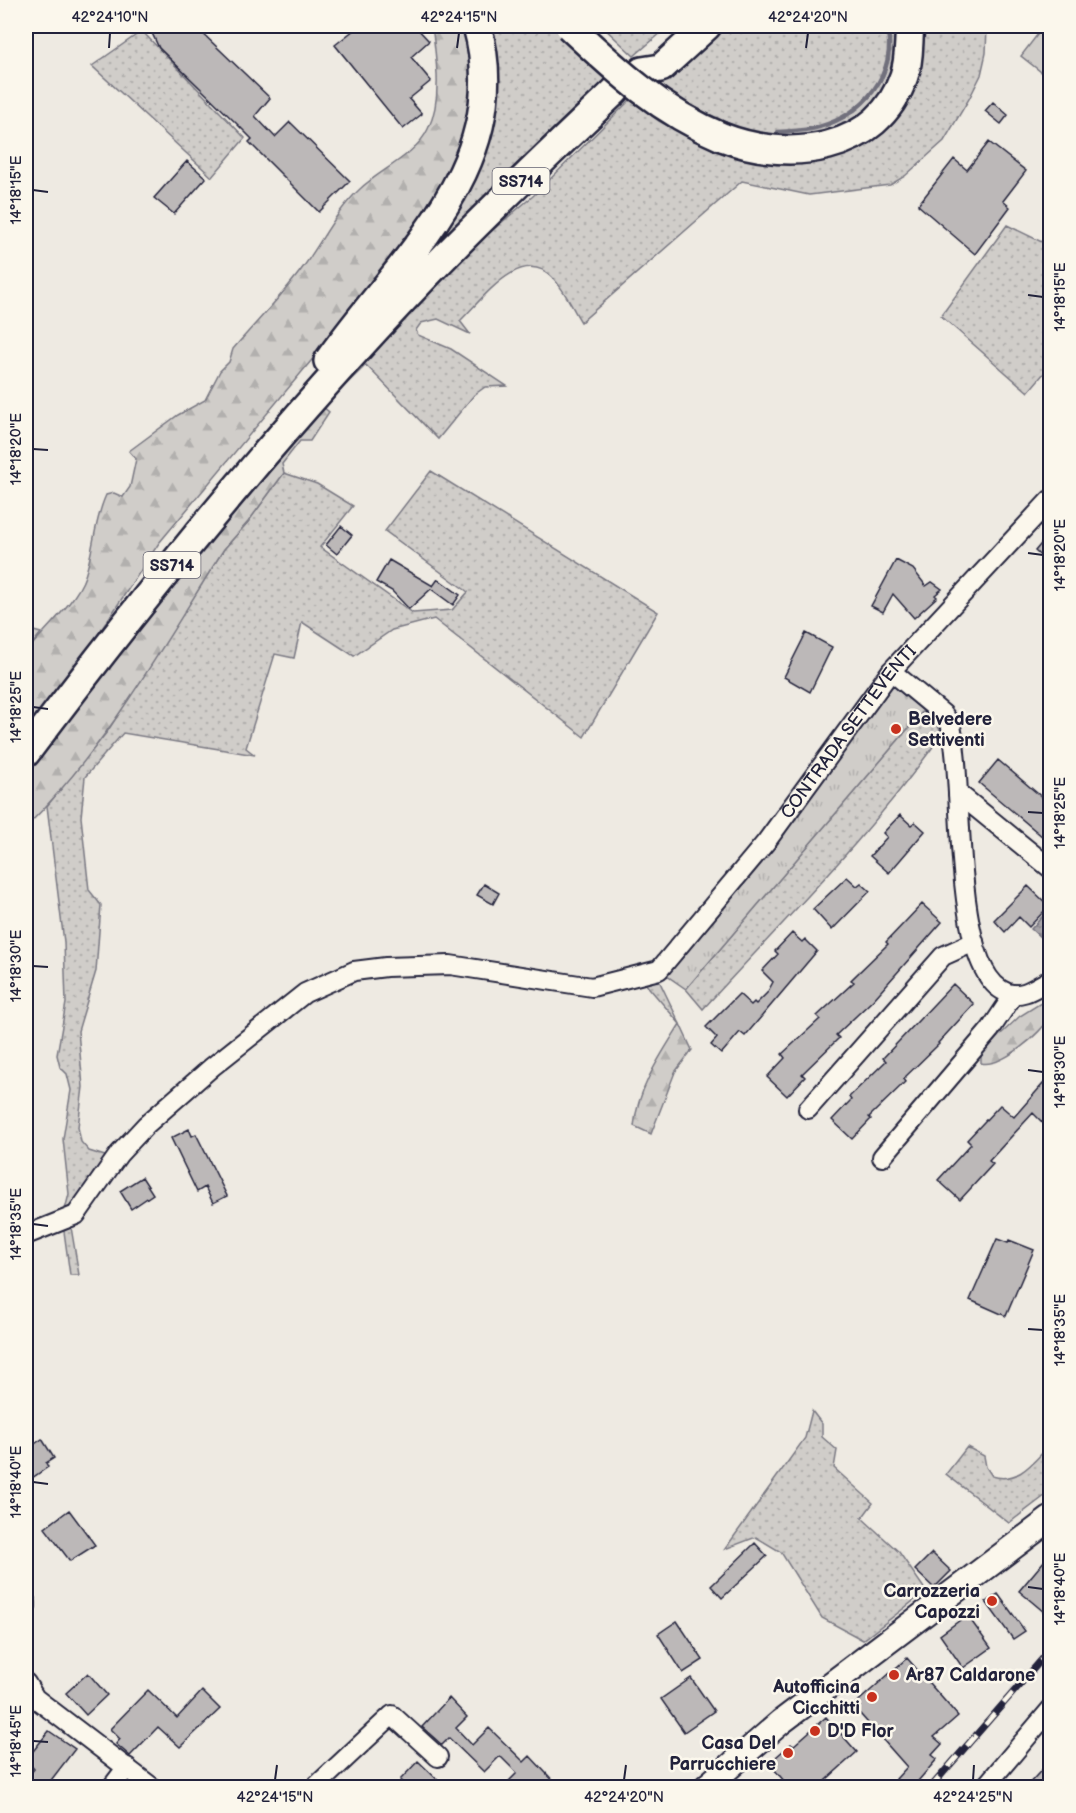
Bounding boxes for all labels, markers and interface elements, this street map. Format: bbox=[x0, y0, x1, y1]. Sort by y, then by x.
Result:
text: 42°24'10"N bbox=[71, 8, 149, 27]
text: 42°24'15"N bbox=[421, 8, 497, 27]
text: 42°24'20"N bbox=[768, 8, 848, 27]
text: 14°18'15"E bbox=[7, 155, 26, 225]
road number: SS714 bbox=[492, 168, 550, 194]
text: 14°18'15"E bbox=[1051, 262, 1070, 332]
text: 14°18'20"E bbox=[7, 413, 26, 485]
text: 14°18'20"E bbox=[1051, 519, 1070, 591]
road number: SS714 bbox=[144, 552, 201, 578]
street label: CONTRADA SETTEVENTI bbox=[777, 641, 921, 823]
text: 14°18'25"E bbox=[7, 671, 26, 743]
place label: Belvedere Settiventi bbox=[908, 709, 992, 751]
marker: Belvedere Settiventi bbox=[889, 722, 903, 736]
text: 14°18'25"E bbox=[1051, 777, 1070, 849]
text: 14°18'30"E bbox=[7, 930, 26, 1002]
text: 14°18'30"E bbox=[1051, 1036, 1070, 1108]
text: 14°18'35"E bbox=[7, 1188, 26, 1260]
text: 14°18'35"E bbox=[1051, 1294, 1070, 1366]
text: 14°18'40"E bbox=[7, 1446, 26, 1518]
text: 14°18'40"E bbox=[1051, 1553, 1070, 1625]
place label: Carrozzeria Capozzi bbox=[883, 1581, 980, 1623]
marker: Carrozzeria Capozzi bbox=[985, 1594, 999, 1608]
place label: Ar87 Caldarone bbox=[905, 1665, 1035, 1686]
marker: Ar87 Caldarone bbox=[887, 1668, 901, 1682]
place label: Autofficina Cicchitti bbox=[772, 1677, 860, 1719]
marker: Autofficina Cicchitti bbox=[865, 1690, 879, 1704]
text: 14°18'45"E bbox=[7, 1705, 26, 1777]
place label: D'D Flor bbox=[827, 1721, 895, 1742]
marker: D'D Flor bbox=[808, 1724, 822, 1738]
place label: Casa Del Parrucchiere bbox=[669, 1733, 776, 1775]
marker: Casa Del Parrucchiere bbox=[781, 1746, 795, 1760]
text: 42°24'15"N bbox=[237, 1788, 313, 1807]
text: 42°24'20"N bbox=[584, 1788, 664, 1807]
text: 42°24'25"N bbox=[933, 1788, 1013, 1807]

